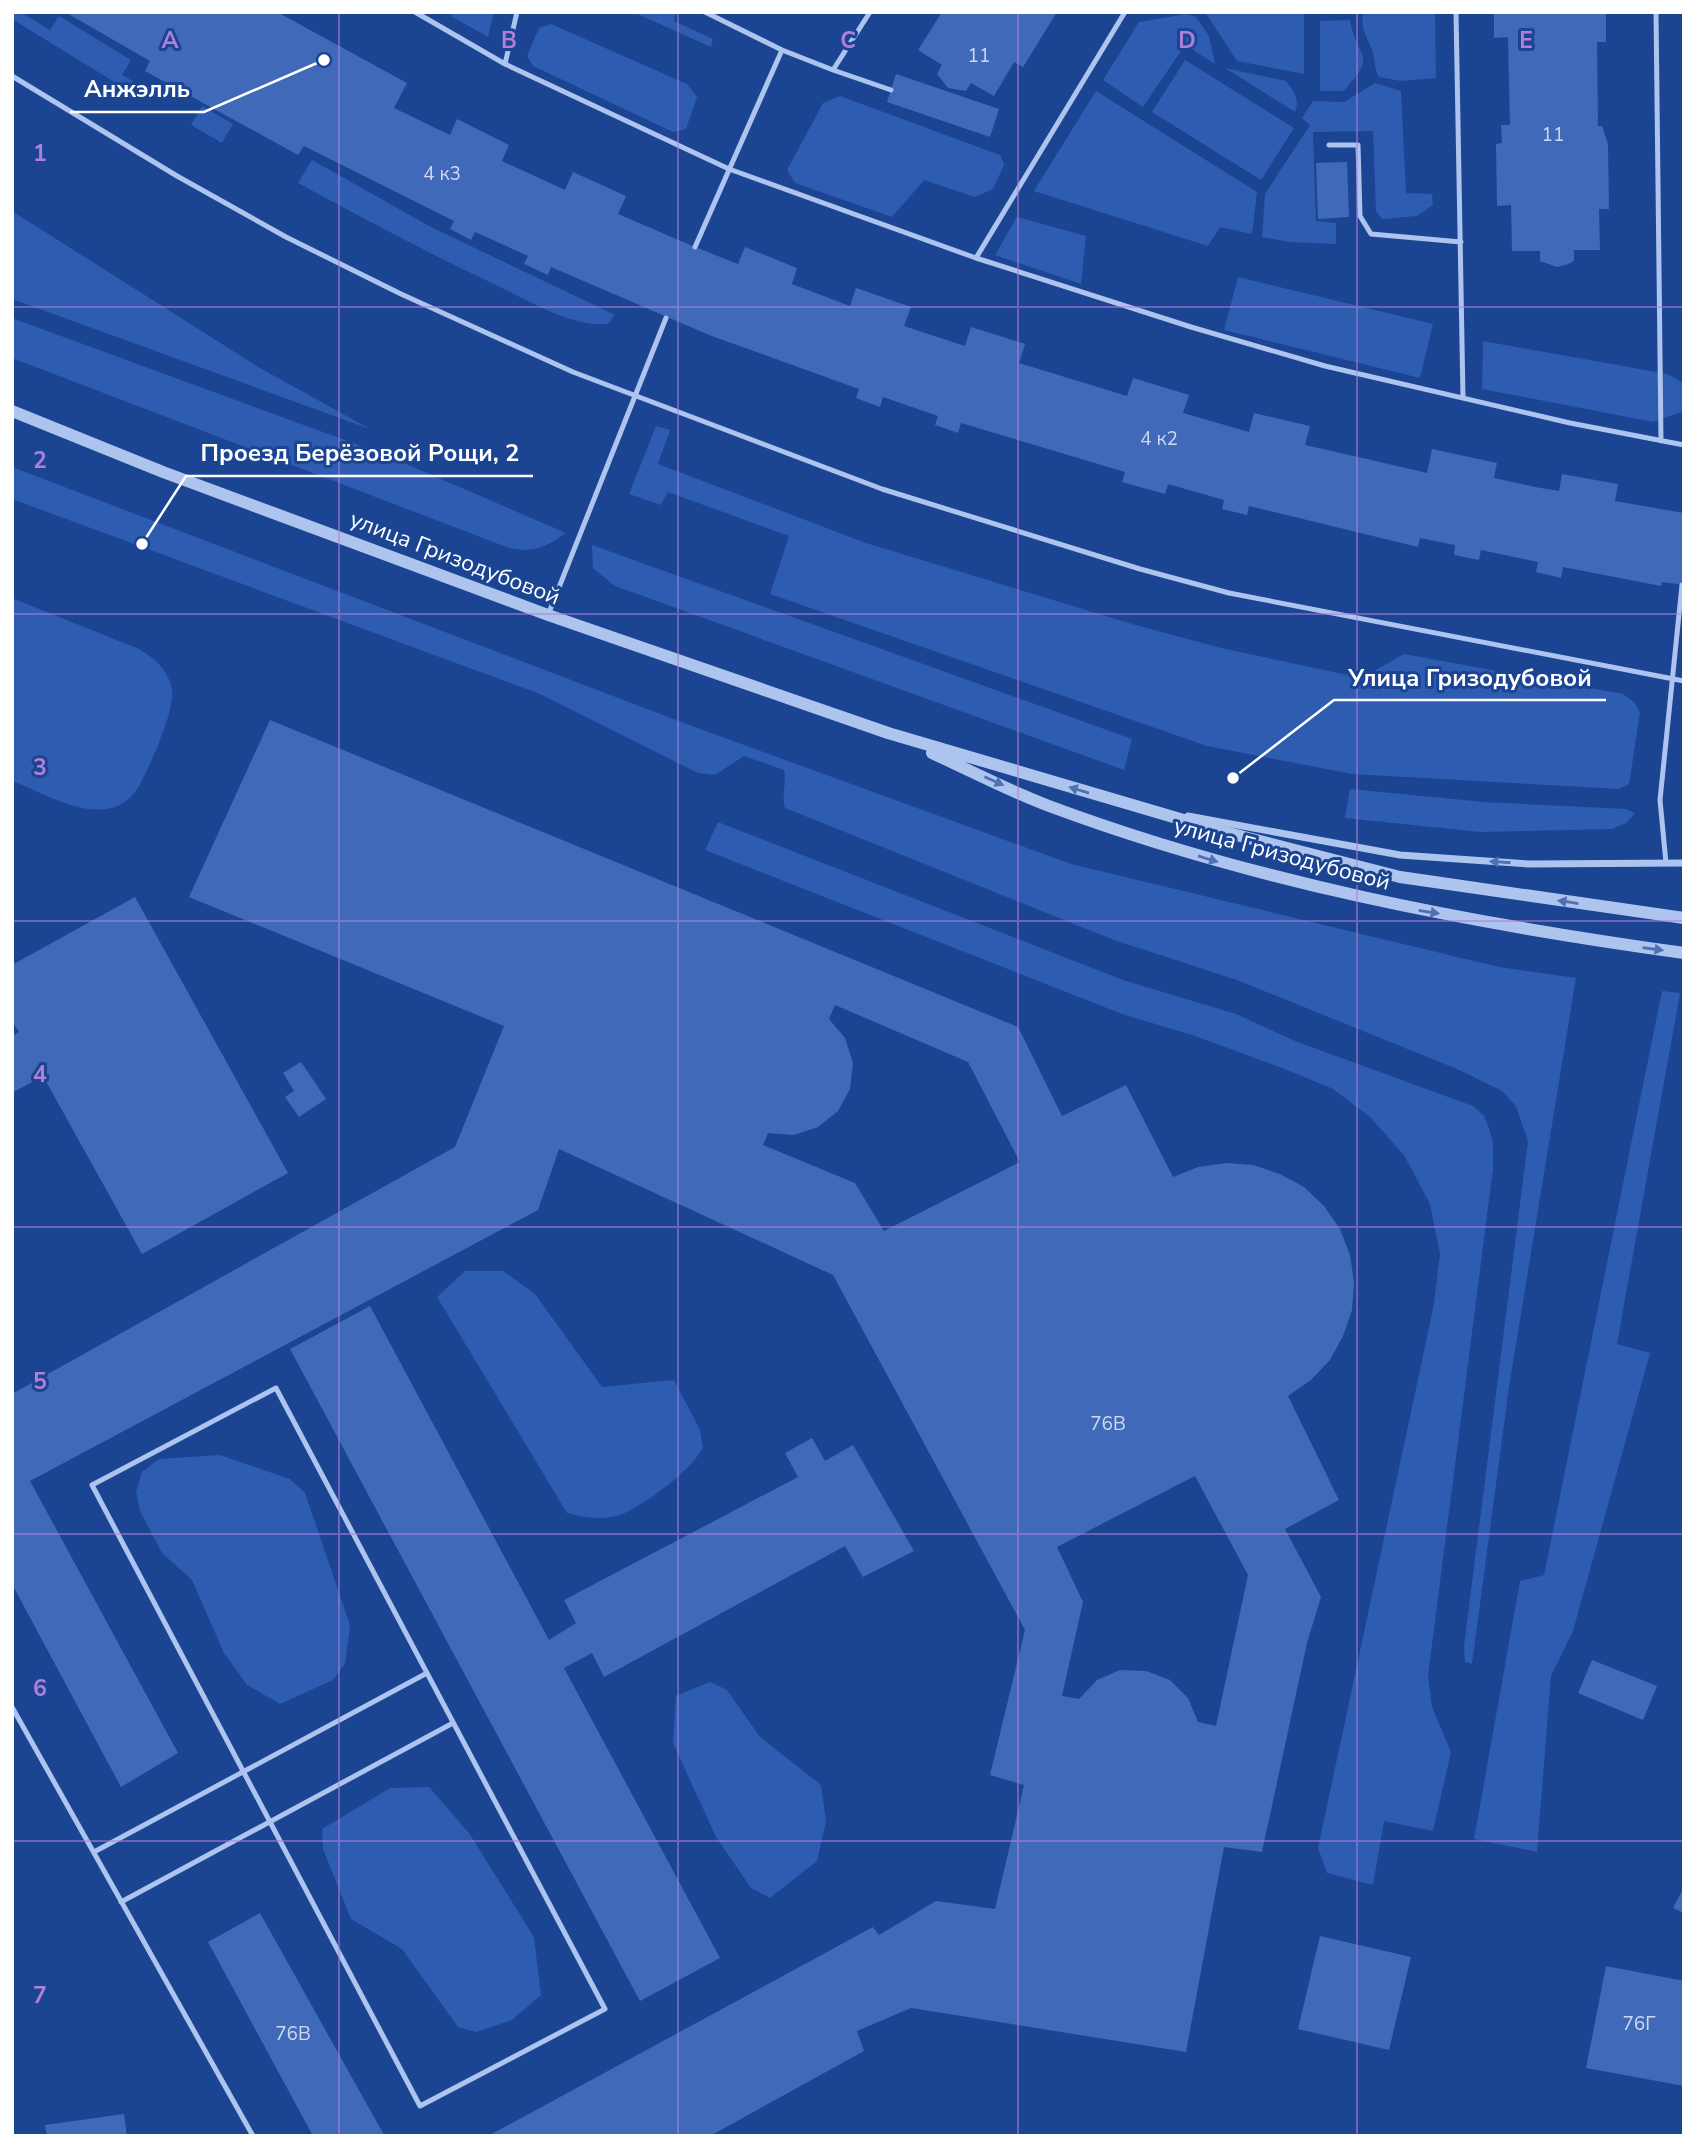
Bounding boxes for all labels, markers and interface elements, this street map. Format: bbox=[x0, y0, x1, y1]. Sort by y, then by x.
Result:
text: A bbox=[161, 25, 179, 56]
text: B bbox=[501, 25, 517, 56]
text: C bbox=[840, 25, 856, 56]
text: D bbox=[1178, 25, 1196, 56]
text: E bbox=[1519, 25, 1533, 56]
house number: 11 bbox=[968, 43, 990, 69]
callout: Анжэлль bbox=[70, 67, 204, 112]
text: Анжэлль bbox=[84, 73, 190, 105]
house number: 11 bbox=[1542, 122, 1564, 148]
text: 1 bbox=[33, 138, 47, 169]
house number: 4 к3 bbox=[423, 161, 461, 187]
house number: 4 к2 bbox=[1140, 426, 1178, 452]
callout: Проезд Берёзовой Рощи, 2 bbox=[186, 431, 533, 476]
text: Проезд Берёзовой Рощи, 2 bbox=[200, 437, 520, 469]
text: 2 bbox=[33, 445, 47, 476]
street label: улица Гризодубовой bbox=[345, 504, 565, 612]
callout: Улица Гризодубовой bbox=[1334, 655, 1606, 700]
text: Улица Гризодубовой bbox=[1347, 662, 1592, 694]
text: 3 bbox=[33, 752, 47, 783]
one-way arrow bbox=[984, 775, 1004, 787]
one-way arrow bbox=[1069, 785, 1090, 795]
street label: улица Гризодубовой bbox=[1170, 810, 1394, 898]
one-way arrow bbox=[1198, 854, 1219, 864]
one-way arrow bbox=[1488, 856, 1510, 867]
one-way arrow bbox=[1557, 896, 1579, 907]
one-way arrow bbox=[1418, 907, 1440, 918]
one-way arrow bbox=[1643, 944, 1665, 955]
text: 4 bbox=[33, 1059, 47, 1090]
text: 5 bbox=[33, 1366, 47, 1397]
house number: 76В bbox=[1090, 1411, 1126, 1437]
text: 6 bbox=[33, 1673, 47, 1704]
text: 7 bbox=[33, 1980, 47, 2011]
house number: 76Г bbox=[1622, 2011, 1656, 2037]
house number: 76В bbox=[275, 2021, 311, 2047]

